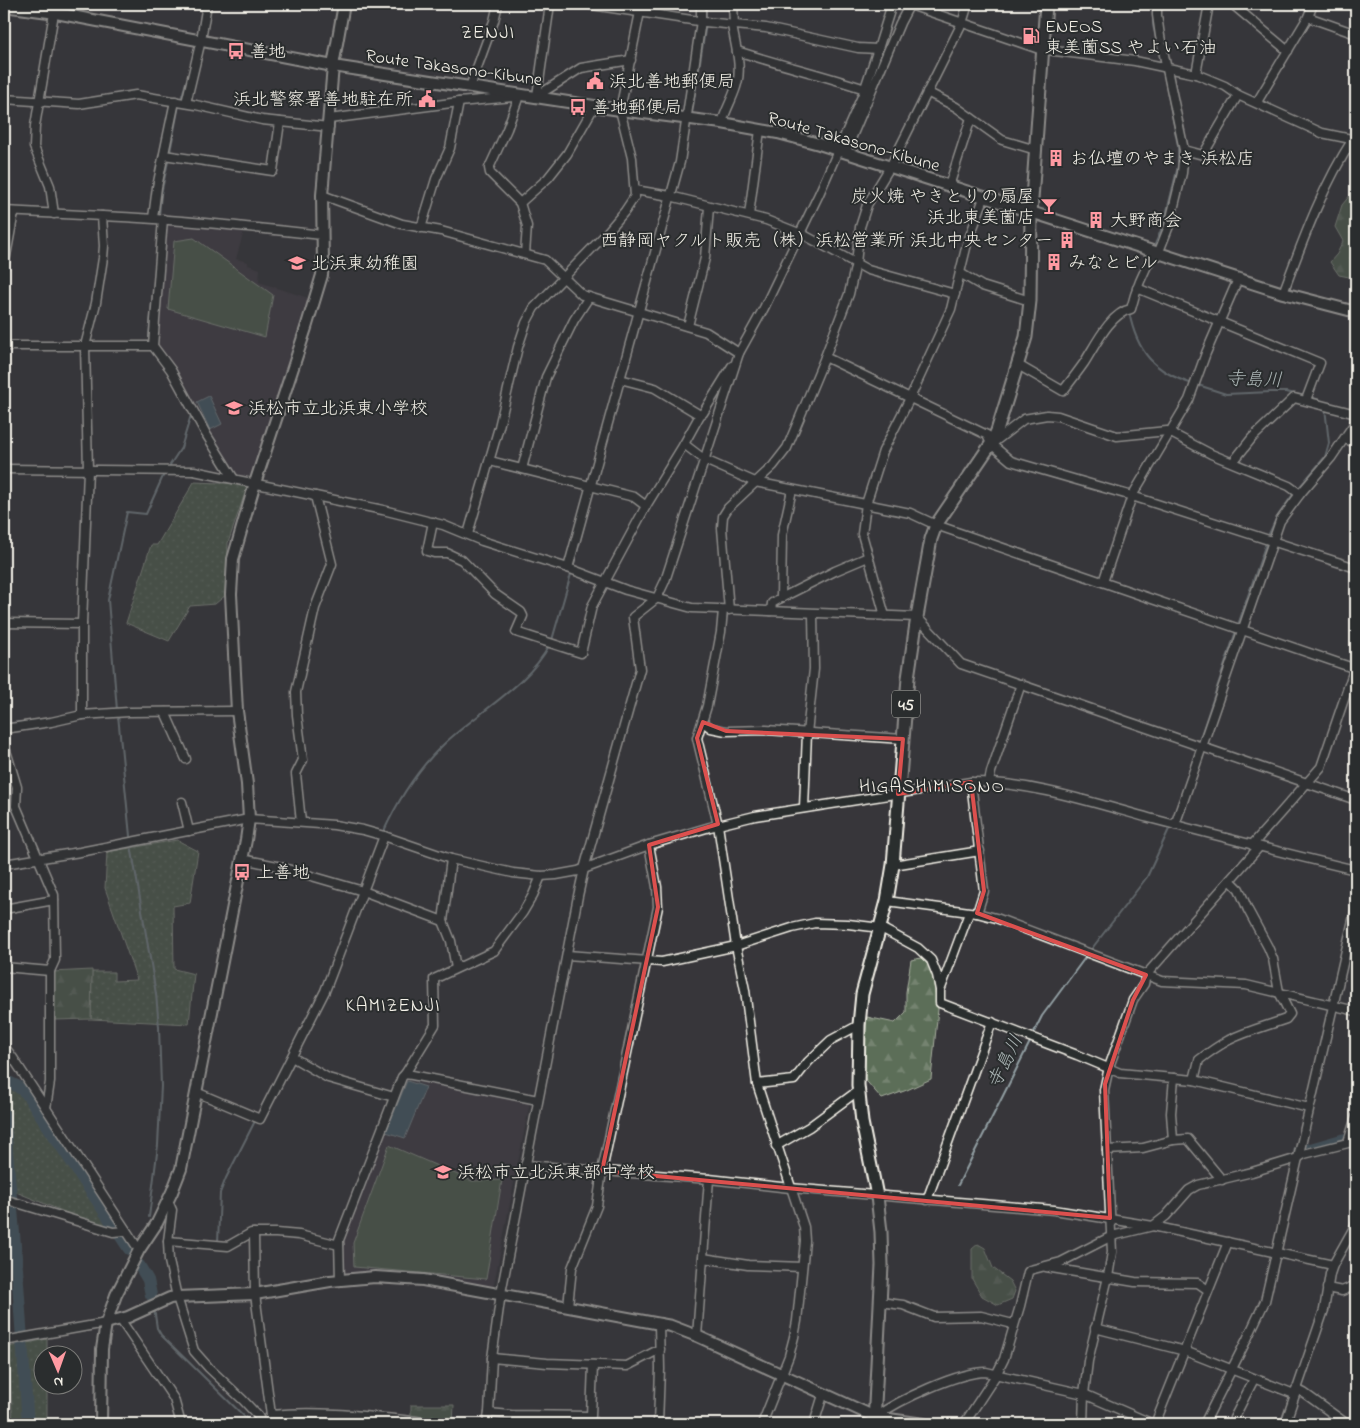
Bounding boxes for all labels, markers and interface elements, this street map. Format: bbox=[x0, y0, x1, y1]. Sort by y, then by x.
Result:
place label: ENEOS 東美薗SS やよい石油 bbox=[1045, 15, 1217, 62]
district label: ZENJI bbox=[461, 20, 515, 47]
fuel station icon: ENEOS 東美薗SS やよい石油 bbox=[1021, 26, 1041, 46]
place label: 善地 bbox=[250, 40, 286, 66]
bus stop icon: 善地 bbox=[226, 41, 246, 61]
street label: Route Takasono-Kibune bbox=[364, 44, 545, 94]
place label: 浜北善地郵便局 bbox=[609, 70, 735, 96]
public building icon: 浜北善地郵便局 bbox=[585, 71, 605, 91]
place label: 浜北警察署善地駐在所 bbox=[233, 88, 413, 114]
public building icon: 浜北警察署善地駐在所 bbox=[417, 89, 437, 109]
place label: 善地郵便局 bbox=[592, 96, 682, 122]
bus stop icon: 善地郵便局 bbox=[568, 97, 588, 117]
street label: Route Takasono-Kibune bbox=[764, 106, 943, 180]
place label: お仏壇のやまき 浜松店 bbox=[1070, 147, 1255, 173]
building icon: お仏壇のやまき 浜松店 bbox=[1046, 148, 1066, 168]
place label: 炭火焼 やきとりの扇屋 浜北東美薗店 bbox=[851, 185, 1035, 232]
bar icon: 炭火焼 やきとりの扇屋 浜北東美薗店 bbox=[1039, 196, 1059, 216]
place label: 大野商会 bbox=[1110, 209, 1182, 235]
building icon: 大野商会 bbox=[1086, 210, 1106, 230]
place label: 西静岡ヤクルト販売（株）浜松営業所 浜北中央センター bbox=[600, 229, 1053, 255]
building icon: 西静岡ヤクルト販売（株）浜松営業所 浜北中央センター bbox=[1057, 230, 1077, 250]
place label: みなとビル bbox=[1068, 251, 1158, 277]
place label: 北浜東幼稚園 bbox=[311, 252, 419, 278]
building icon: みなとビル bbox=[1044, 252, 1064, 272]
school or university icon: 北浜東幼稚園 bbox=[287, 253, 307, 273]
water label: 寺島川 bbox=[1225, 366, 1283, 395]
place label: 浜松市立北浜東小学校 bbox=[248, 397, 428, 423]
school or university icon: 浜松市立北浜東小学校 bbox=[224, 398, 244, 418]
road number: 45 bbox=[892, 691, 920, 718]
district label: HIGASHIMISONO bbox=[859, 774, 1005, 801]
place label: 上善地 bbox=[256, 861, 310, 887]
bus stop icon: 上善地 bbox=[232, 862, 252, 882]
district label: KAMIZENJI bbox=[346, 993, 440, 1020]
water label: 寺島川 bbox=[982, 1031, 1031, 1094]
place label: 浜松市立北浜東部中学校 bbox=[457, 1161, 655, 1187]
school or university icon: 浜松市立北浜東部中学校 bbox=[433, 1162, 453, 1182]
north arrow bbox=[32, 1346, 82, 1396]
text: N bbox=[53, 1371, 63, 1392]

